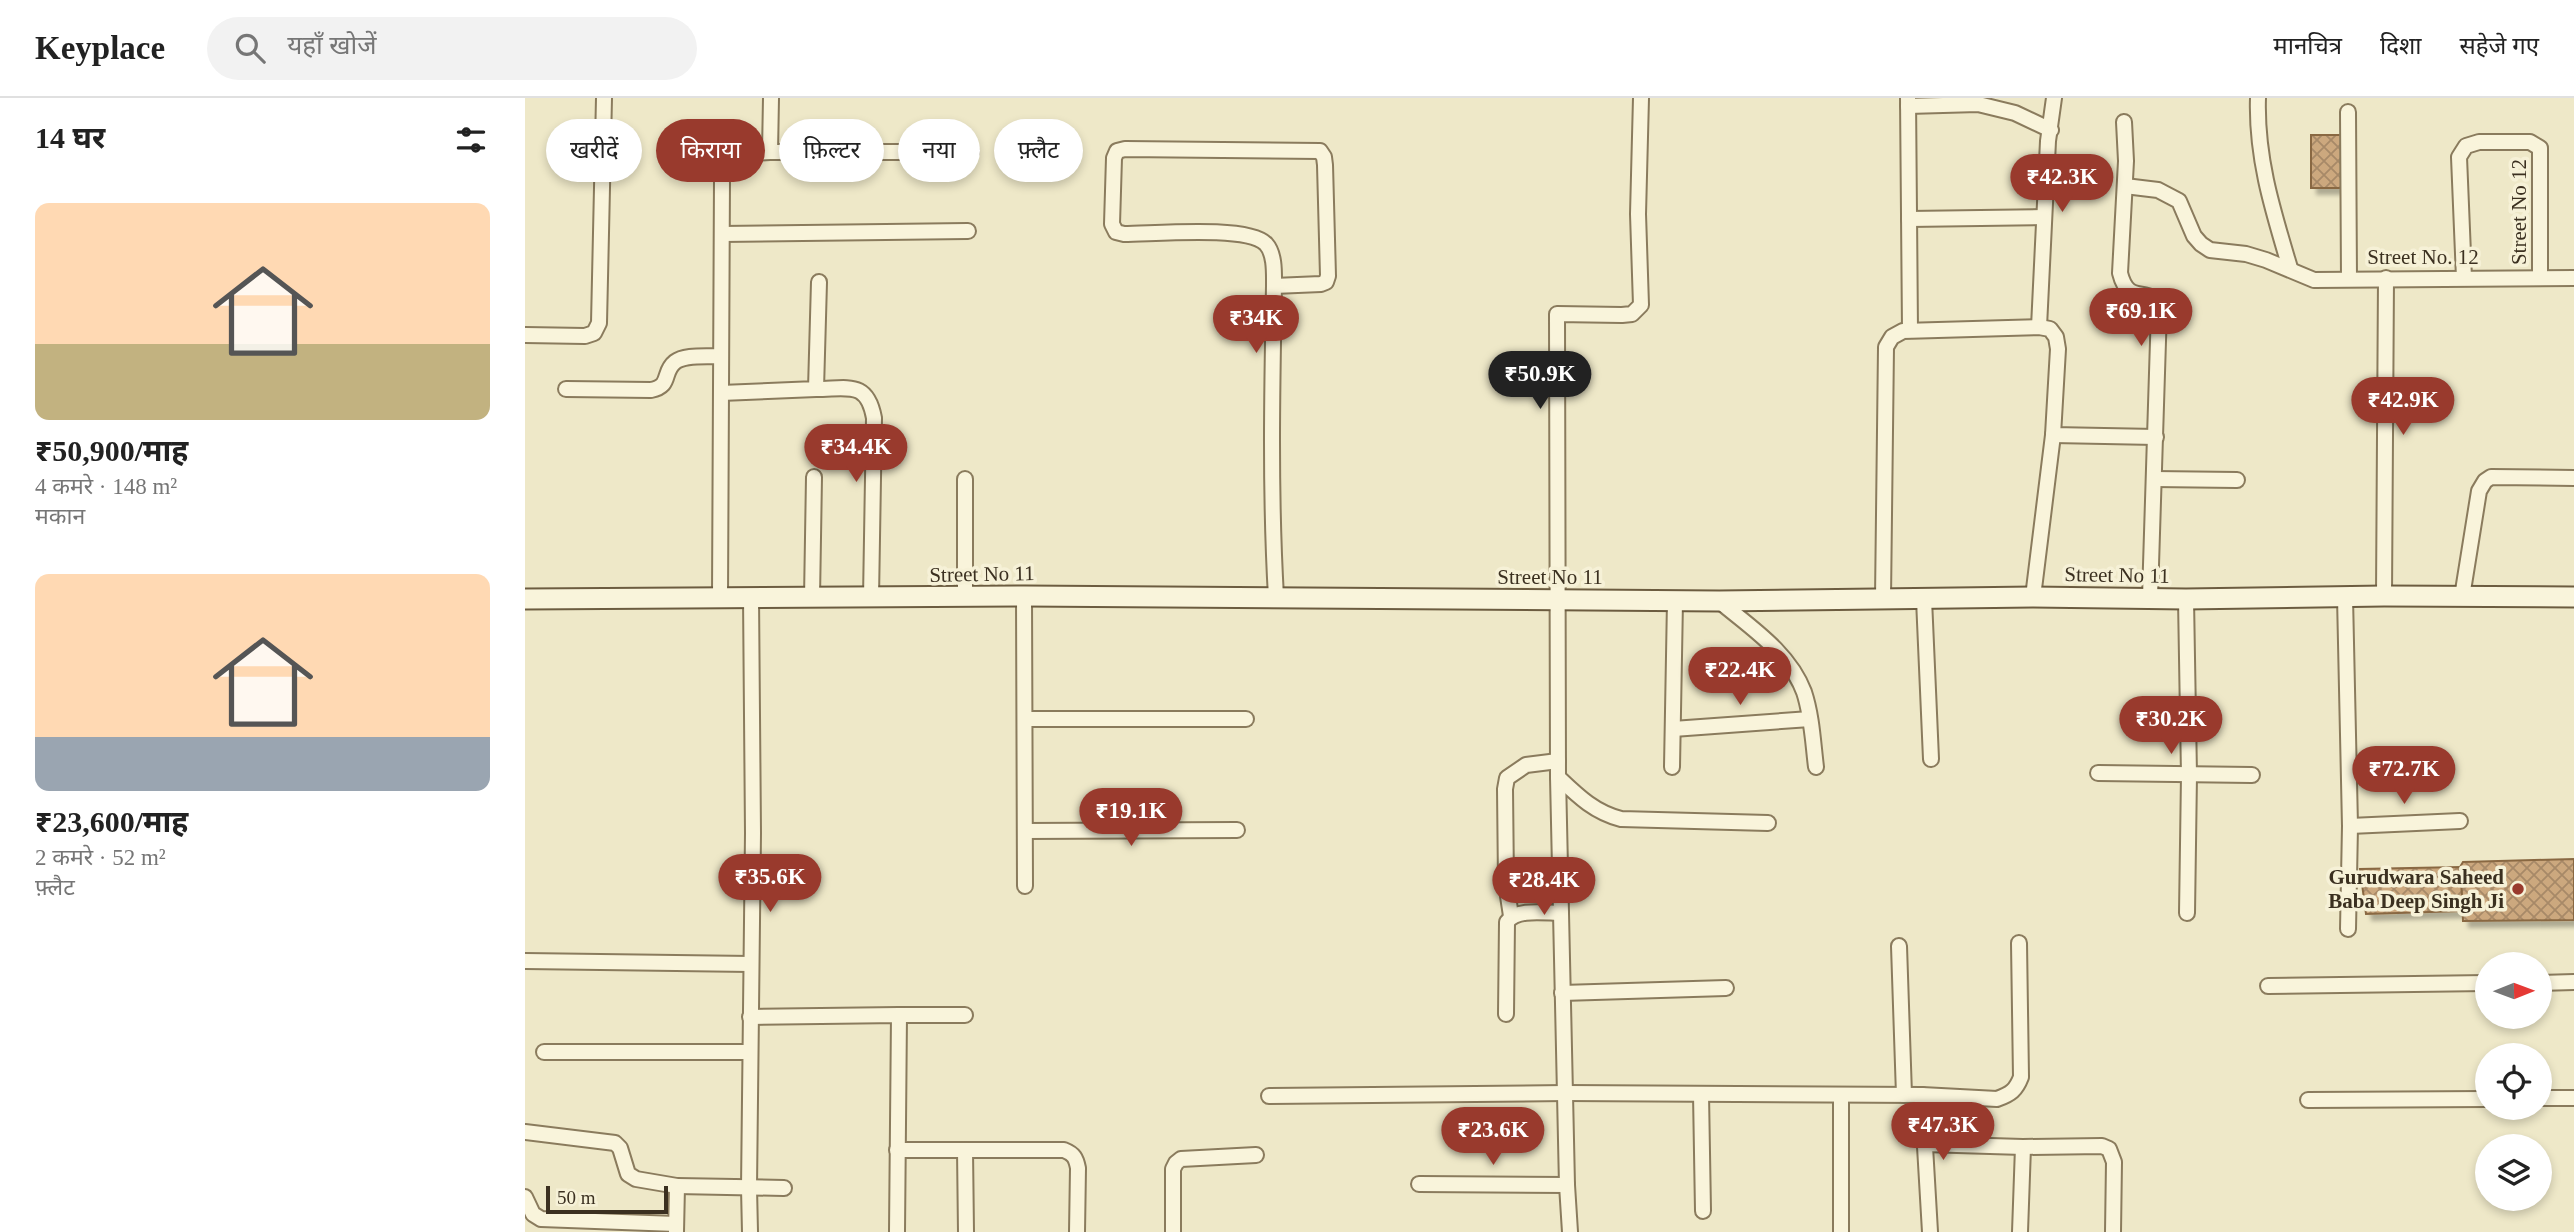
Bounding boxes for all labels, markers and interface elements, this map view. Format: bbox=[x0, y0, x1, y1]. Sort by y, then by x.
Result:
search box bbox=[207, 17, 697, 80]
icon: search bbox=[231, 29, 269, 67]
text: Keyplace bbox=[35, 30, 165, 66]
text: यहाँ खोजें bbox=[287, 31, 377, 60]
text: मानचित्र bbox=[2273, 33, 2342, 59]
text: दिशा bbox=[2380, 33, 2421, 59]
text: सहेजे गए bbox=[2459, 33, 2539, 59]
chip: खरीदें bbox=[546, 119, 642, 182]
chip: किराया bbox=[656, 119, 765, 182]
chip: फ़िल्टर bbox=[779, 119, 884, 182]
chip: नया bbox=[898, 119, 980, 182]
chip: फ़्लैट bbox=[994, 119, 1083, 182]
text: 14 घर bbox=[35, 121, 105, 154]
icon: filters bbox=[452, 121, 490, 159]
pin: ₹42.3K bbox=[2005, 155, 2119, 214]
street label: Street No 12 bbox=[2507, 159, 2531, 265]
text: ₹42.3K bbox=[2026, 164, 2098, 189]
street label: Street No. 12 bbox=[2367, 245, 2479, 269]
icon: home bbox=[200, 248, 326, 374]
pin: ₹69.1K bbox=[2084, 288, 2198, 348]
pin: ₹34K bbox=[1215, 296, 1297, 355]
text: ₹69.1K bbox=[2105, 298, 2177, 323]
text: ₹34K bbox=[1229, 305, 1283, 330]
pin: ₹50.9K bbox=[1483, 352, 1597, 411]
text: ₹50.9K bbox=[1504, 361, 1576, 386]
pin: ₹42.9K bbox=[2346, 378, 2460, 437]
text: ₹42.9K bbox=[2367, 387, 2439, 412]
pin: ₹34.4K bbox=[799, 424, 913, 484]
text: ₹50,900/माह bbox=[35, 434, 188, 467]
text: ₹34.4K bbox=[820, 434, 892, 459]
text: 4 कमरे · 148 m² bbox=[35, 474, 177, 499]
text: मकान bbox=[35, 504, 85, 529]
street label: Street No 11 bbox=[929, 561, 1035, 587]
street label: Street No 11 bbox=[2064, 562, 2170, 588]
street label: Street No 11 bbox=[1497, 565, 1603, 589]
icon: home bbox=[200, 619, 326, 745]
pin: ₹22.4K bbox=[1683, 648, 1797, 707]
text: ₹22.4K bbox=[1704, 657, 1776, 682]
pin: ₹30.2K bbox=[2114, 696, 2228, 756]
text: ₹30.2K bbox=[2135, 706, 2207, 731]
pin: ₹72.7K bbox=[2347, 746, 2461, 806]
text: ₹72.7K bbox=[2368, 756, 2440, 781]
pin: ₹19.1K bbox=[1074, 788, 1188, 848]
text: ₹19.1K bbox=[1095, 798, 1167, 823]
text: ₹23,600/माह bbox=[35, 805, 188, 838]
text: 2 कमरे · 52 m² bbox=[35, 845, 166, 870]
pin: ₹35.6K bbox=[713, 854, 827, 914]
pin: ₹28.4K bbox=[1487, 858, 1601, 917]
text: ₹35.6K bbox=[734, 864, 806, 889]
place label: Gurudwara Saheed Baba Deep Singh Ji bbox=[2328, 865, 2504, 913]
text: ₹28.4K bbox=[1508, 867, 1580, 892]
text: फ़्लैट bbox=[35, 875, 75, 900]
marker: Gurudwara Saheed Baba Deep Singh Ji bbox=[2510, 881, 2526, 897]
north arrow bbox=[2475, 952, 2551, 1029]
map controls bbox=[2475, 952, 2552, 1211]
button: locate bbox=[2475, 1043, 2552, 1120]
pin: ₹47.3K bbox=[1886, 1102, 2000, 1162]
pin: ₹23.6K bbox=[1436, 1108, 1550, 1167]
text: ₹47.3K bbox=[1907, 1112, 1979, 1137]
text: ₹23.6K bbox=[1457, 1117, 1529, 1142]
button: layers bbox=[2475, 1134, 2552, 1211]
scale bar bbox=[546, 1183, 669, 1215]
text: 50 m bbox=[557, 1187, 596, 1208]

